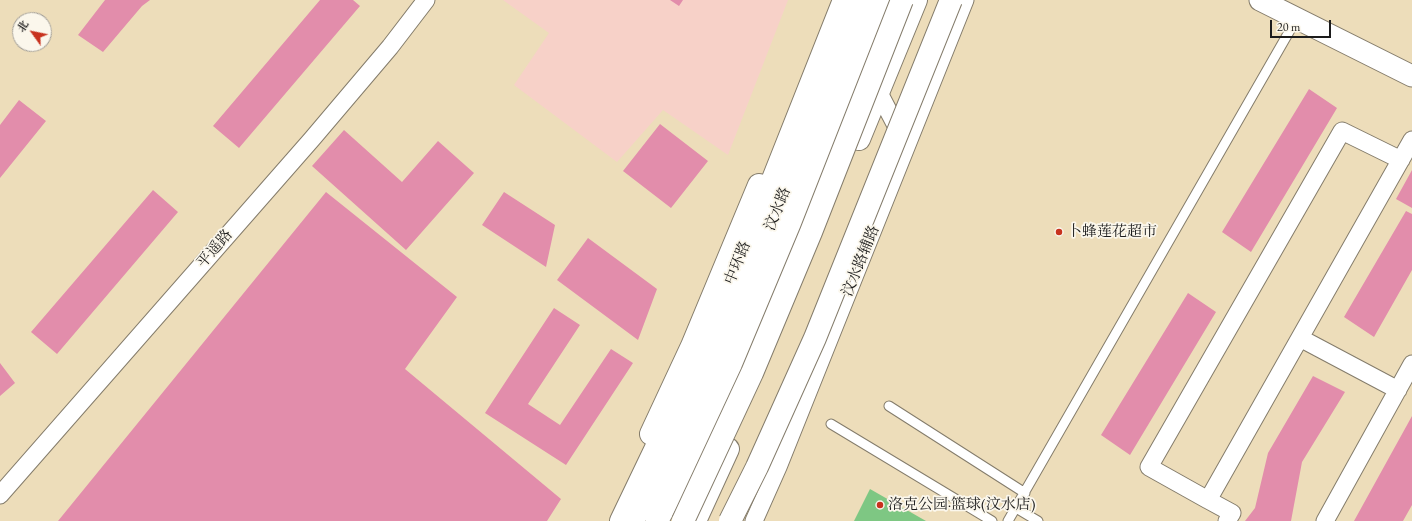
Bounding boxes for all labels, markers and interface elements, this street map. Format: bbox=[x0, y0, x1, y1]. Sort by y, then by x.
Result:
north arrow bbox=[12, 12, 52, 52]
scale bar bbox=[1272, 12, 1333, 38]
text: 北 bbox=[14, 18, 32, 34]
text: 20 m bbox=[1277, 19, 1300, 35]
street label: 汶水路 bbox=[761, 185, 795, 233]
street label: 汶水路辅路 bbox=[839, 223, 883, 299]
place label: 卜蜂莲花超市 bbox=[1067, 223, 1157, 241]
street label: 平遥路 bbox=[193, 226, 237, 272]
marker: 卜蜂莲花超市 bbox=[1054, 227, 1064, 237]
street label: 中环路 bbox=[721, 239, 755, 287]
place label: 洛克公园·篮球(汶水店) bbox=[888, 496, 1035, 514]
marker: 洛克公园·篮球(汶水店) bbox=[875, 500, 885, 510]

